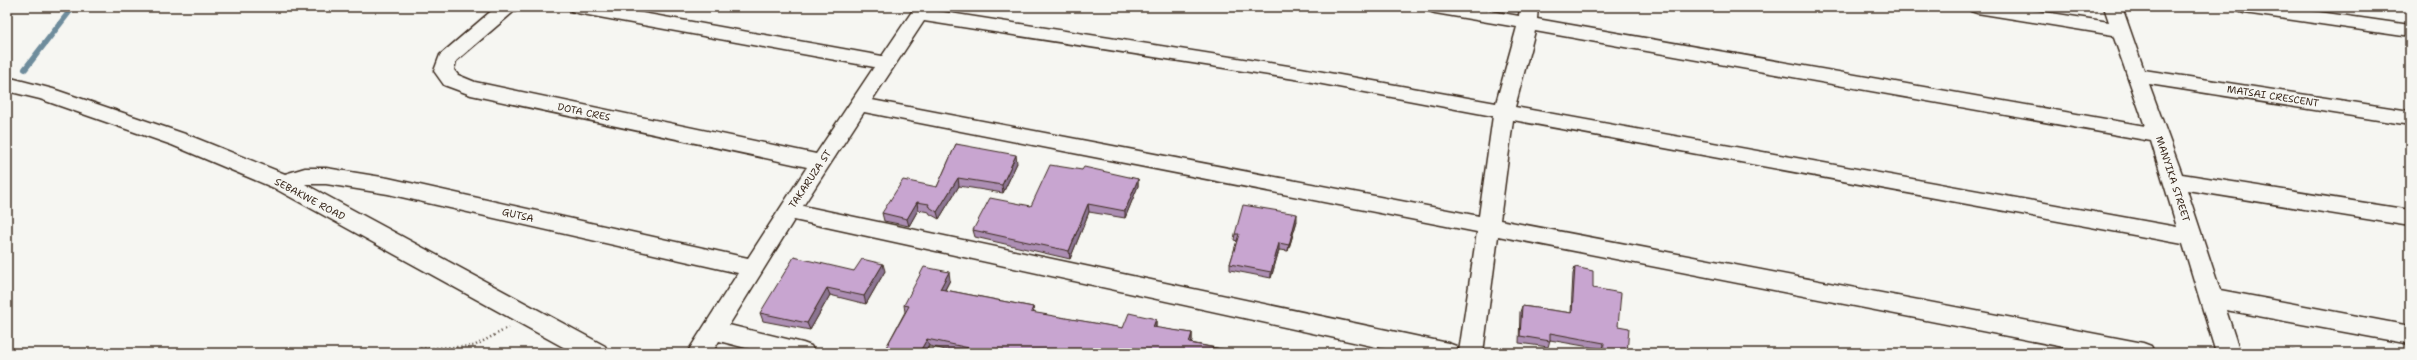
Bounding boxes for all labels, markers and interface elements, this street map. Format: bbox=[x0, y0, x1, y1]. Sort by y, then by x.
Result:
street label: MATSAI CRESCENT bbox=[2226, 82, 2320, 110]
street label: DOTA CRES bbox=[556, 100, 612, 124]
street label: MANYIKA STREET bbox=[2153, 134, 2193, 224]
street label: TAKARUZA ST bbox=[786, 147, 834, 211]
street label: SEBAKWE ROAD bbox=[272, 175, 348, 223]
street label: GUTSA bbox=[501, 205, 535, 225]

